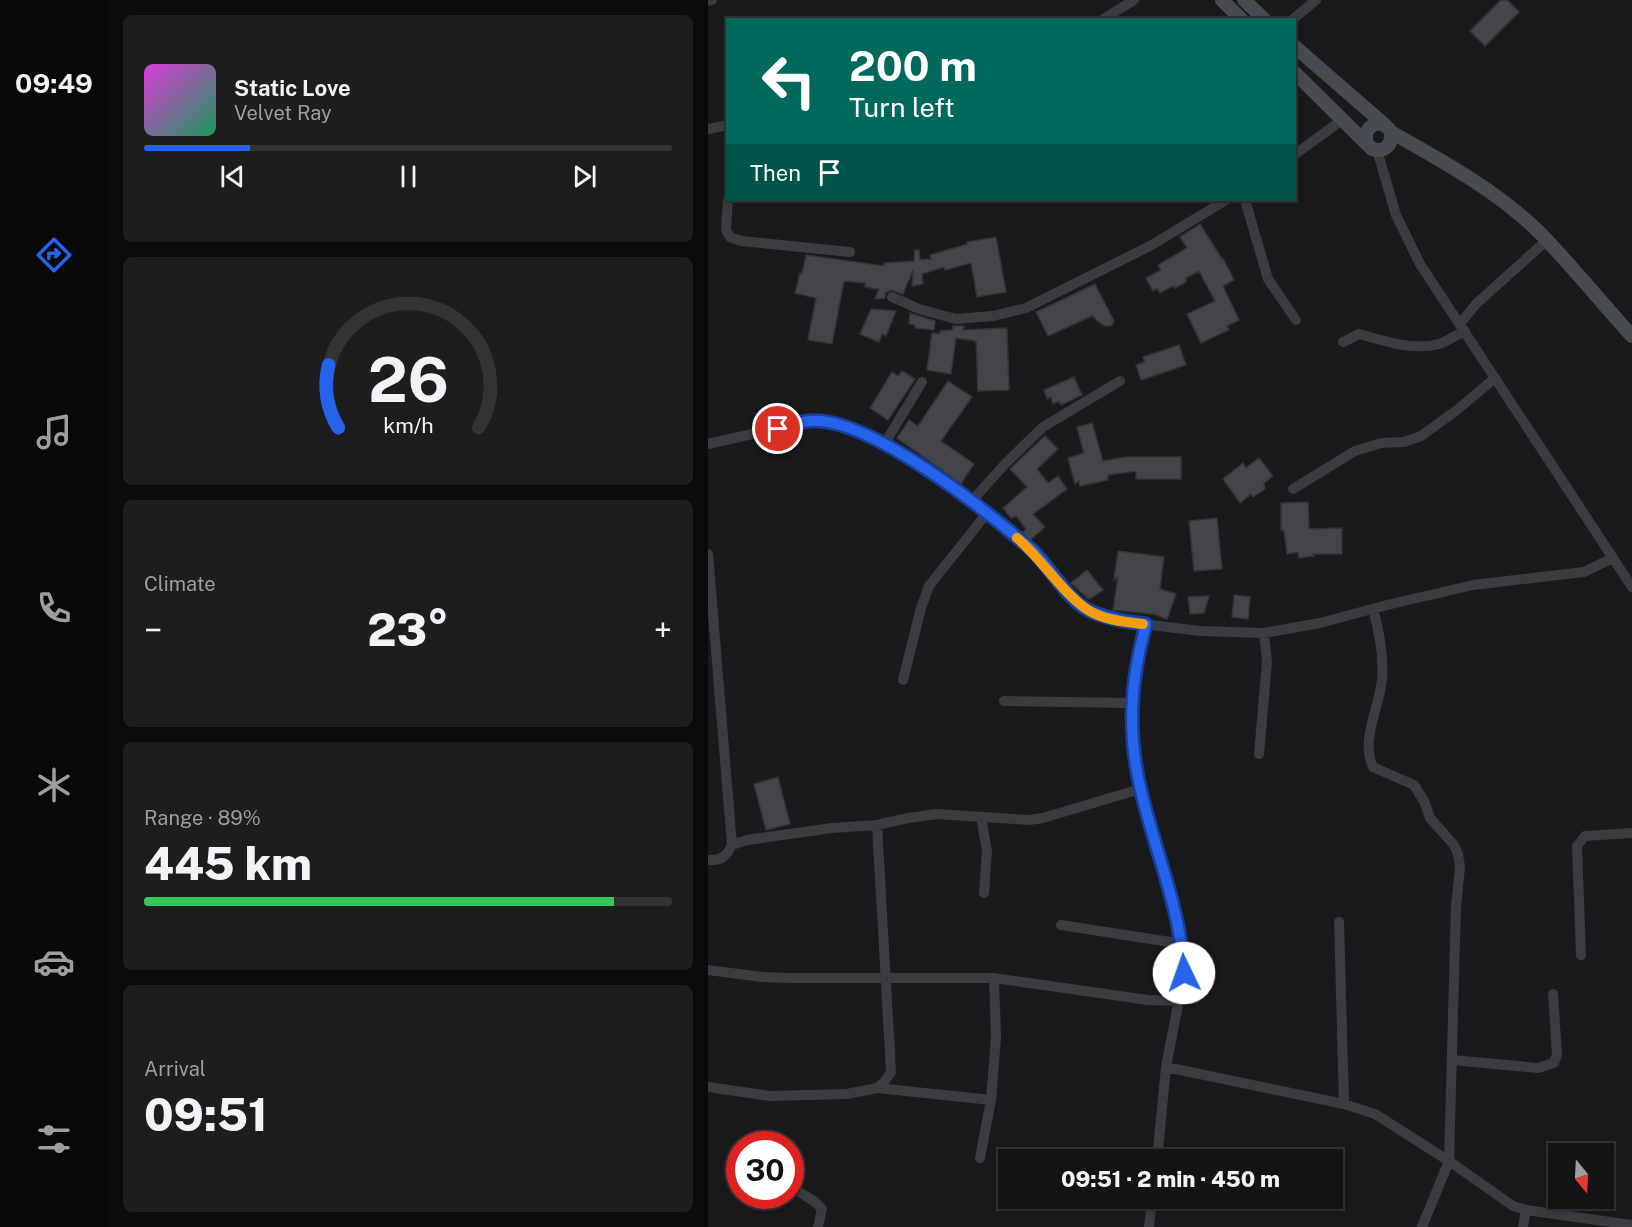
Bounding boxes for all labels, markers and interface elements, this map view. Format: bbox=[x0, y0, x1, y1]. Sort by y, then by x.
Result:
text: 200 m bbox=[849, 41, 977, 90]
icon: left bbox=[750, 42, 828, 120]
text: 09:49 bbox=[15, 67, 93, 99]
text: Static Love bbox=[234, 75, 351, 101]
text: Turn left bbox=[849, 91, 955, 123]
text: Velvet Ray bbox=[234, 101, 332, 125]
icon: arrive bbox=[813, 156, 846, 189]
icon: previous bbox=[216, 160, 249, 193]
icon: pause bbox=[392, 160, 425, 193]
icon: next bbox=[568, 160, 601, 193]
text: Then bbox=[750, 160, 801, 186]
icon: directions bbox=[33, 234, 75, 276]
text: 26 bbox=[368, 343, 448, 416]
pin bbox=[752, 403, 803, 454]
icon: music bbox=[33, 411, 75, 453]
icon: arrive bbox=[761, 412, 794, 445]
text: km/h bbox=[383, 414, 433, 439]
text: Climate bbox=[144, 572, 216, 596]
icon: phone bbox=[33, 587, 75, 629]
text: 23° bbox=[367, 603, 449, 656]
text: − bbox=[144, 611, 162, 649]
text: + bbox=[654, 611, 672, 649]
icon: climate bbox=[33, 764, 75, 806]
text: Range · 89% bbox=[144, 806, 261, 830]
text: 445 km bbox=[144, 837, 312, 890]
icon: car bbox=[33, 941, 75, 983]
position arrow bbox=[1152, 941, 1216, 1005]
text: Arrival bbox=[144, 1057, 206, 1081]
text: 09:51 bbox=[144, 1088, 268, 1141]
icon: filters bbox=[33, 1118, 75, 1160]
speed limit sign: 30 bbox=[726, 1131, 804, 1209]
north arrow bbox=[1548, 1143, 1614, 1209]
map controls bbox=[1548, 1143, 1614, 1209]
text: 09:51 · 2 min · 450 m bbox=[1061, 1166, 1280, 1192]

